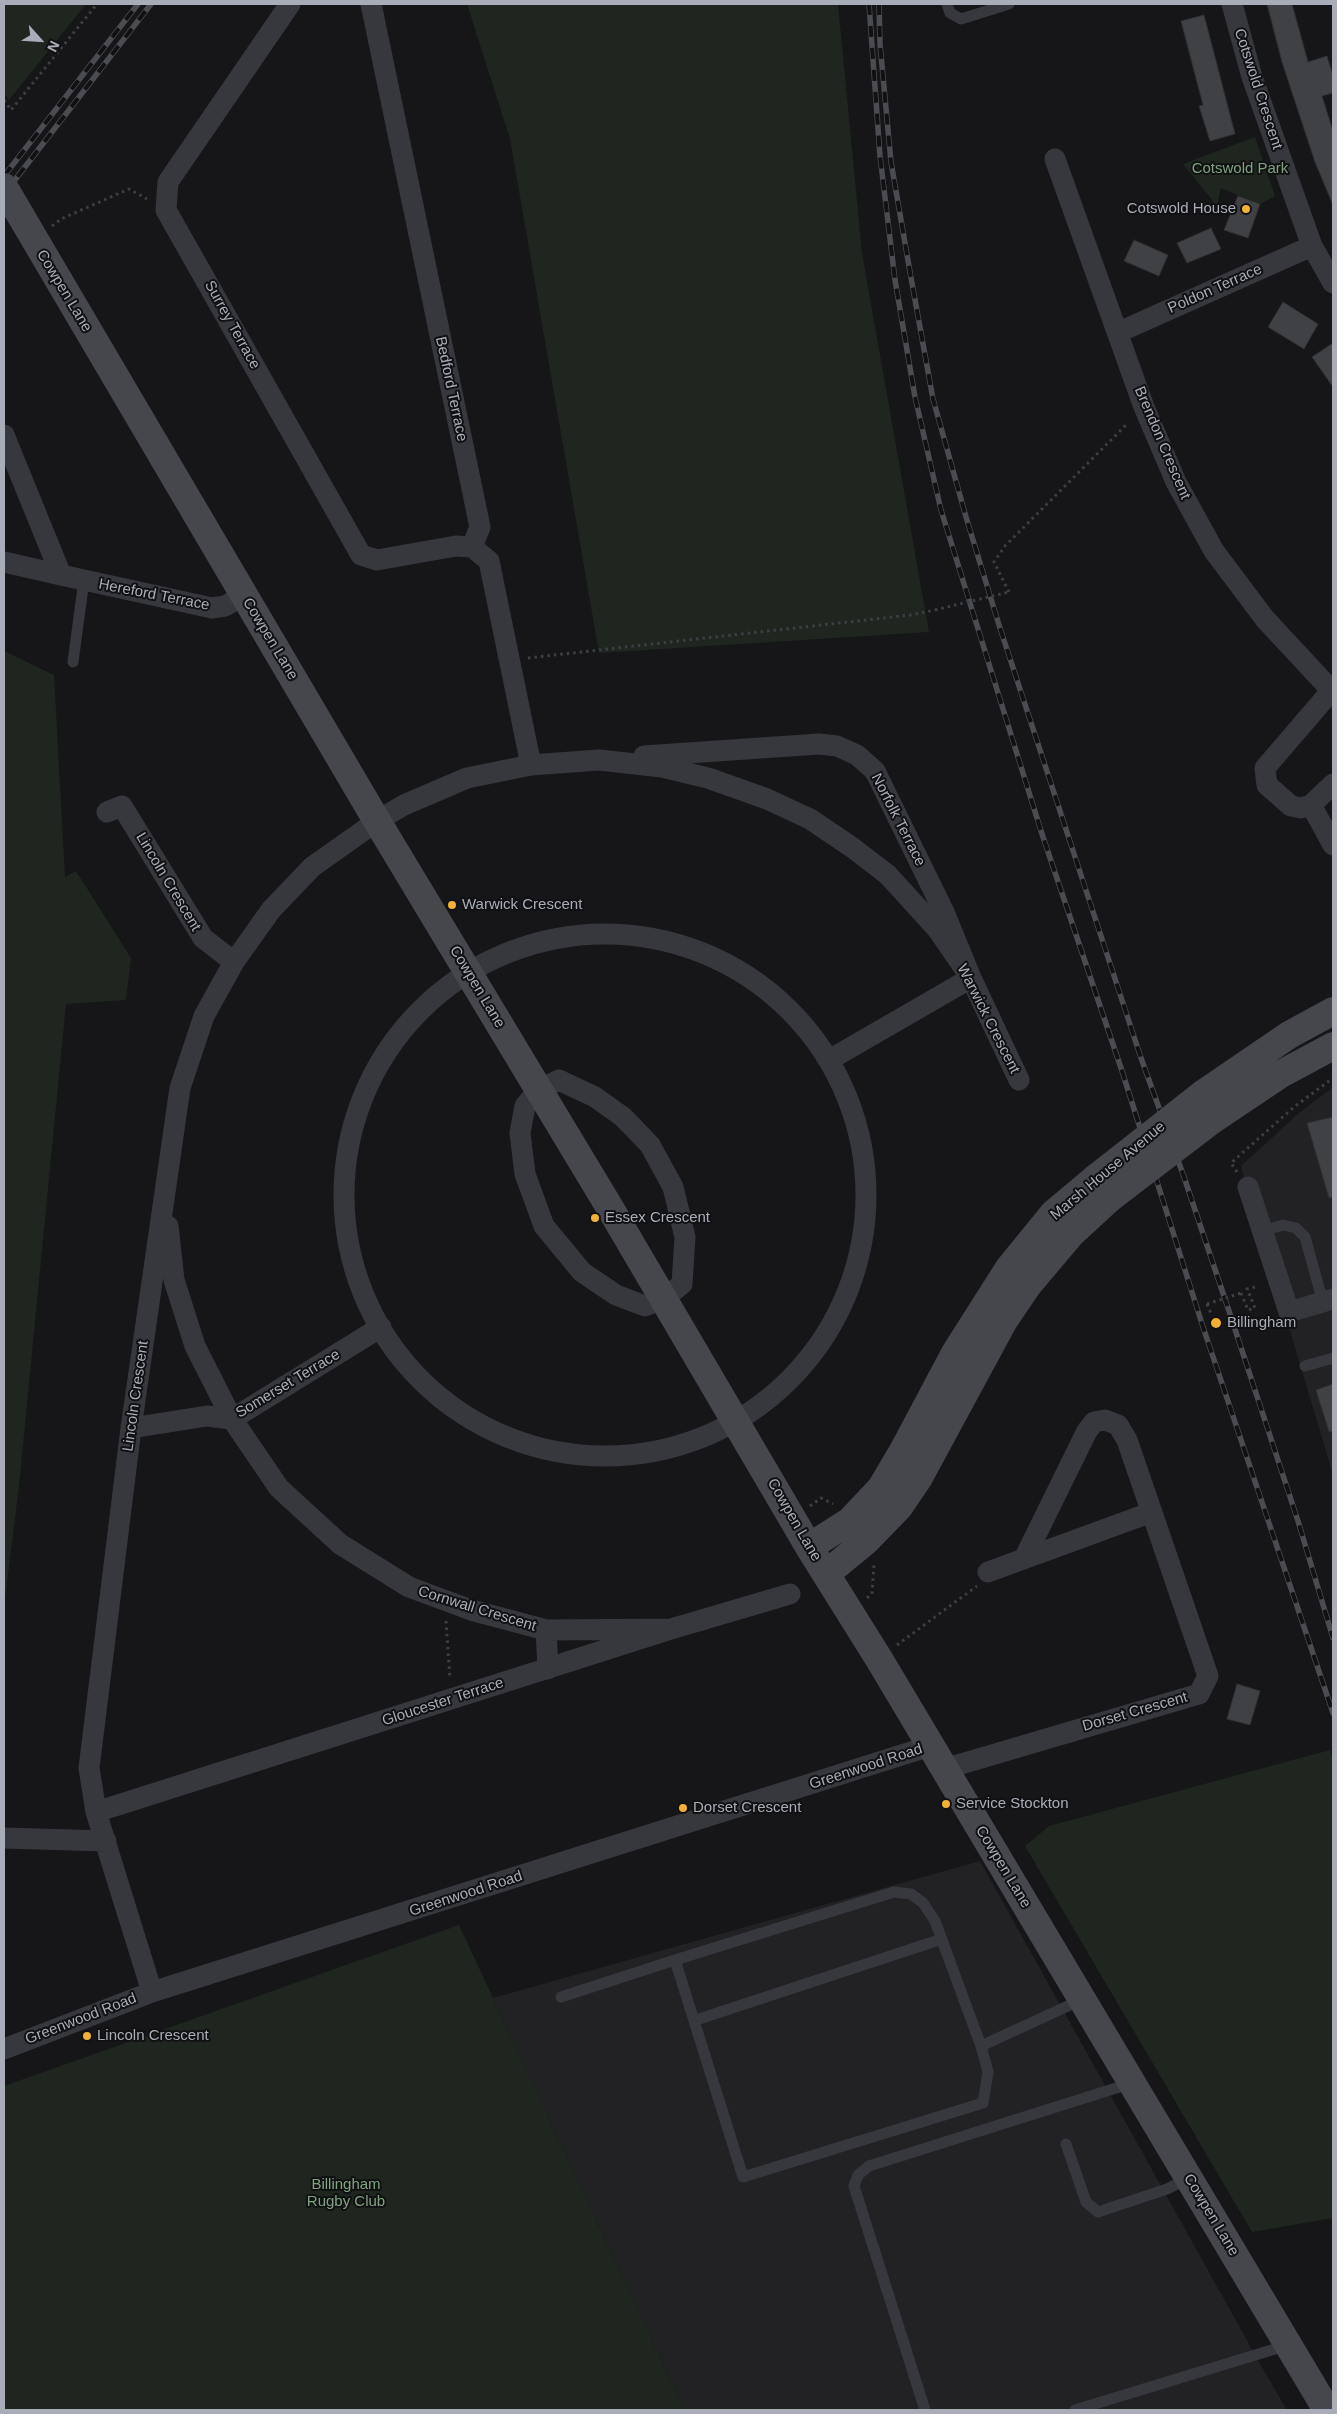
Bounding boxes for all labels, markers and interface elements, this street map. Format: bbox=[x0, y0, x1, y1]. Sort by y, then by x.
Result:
north arrow bbox=[15, 15, 65, 65]
street label: Cotswold Crescent bbox=[1230, 26, 1286, 152]
text: N bbox=[44, 39, 63, 55]
park label: Cotswold Park bbox=[1192, 160, 1288, 178]
place label: Cotswold House bbox=[1127, 200, 1236, 218]
marker: Cotswold House bbox=[1240, 203, 1252, 215]
street label: Cowpen Lane bbox=[32, 247, 96, 335]
street label: Poldon Terrace bbox=[1165, 260, 1265, 318]
street label: Surrey Terrace bbox=[200, 278, 264, 372]
street label: Bedford Terrace bbox=[431, 335, 471, 443]
street label: Brendon Crescent bbox=[1130, 384, 1194, 502]
street label: Hereford Terrace bbox=[97, 575, 211, 615]
street label: Cowpen Lane bbox=[238, 595, 302, 683]
street label: Norfolk Terrace bbox=[867, 771, 929, 869]
street label: Lincoln Crescent bbox=[132, 829, 204, 935]
place label: Warwick Crescent bbox=[462, 896, 582, 914]
marker: Warwick Crescent bbox=[446, 899, 458, 911]
street label: Cowpen Lane bbox=[445, 943, 509, 1031]
street label: Warwick Crescent bbox=[953, 961, 1023, 1077]
street label: Marsh House Avenue bbox=[1047, 1118, 1169, 1224]
place label: Essex Crescent bbox=[605, 1209, 710, 1227]
marker: Essex Crescent bbox=[589, 1212, 601, 1224]
place label: Billingham bbox=[1227, 1314, 1296, 1332]
marker: Billingham bbox=[1209, 1316, 1223, 1330]
street label: Lincoln Crescent bbox=[119, 1339, 153, 1453]
street label: Somerset Terrace bbox=[233, 1346, 343, 1422]
street label: Cowpen Lane bbox=[763, 1475, 825, 1565]
street label: Cornwall Crescent bbox=[416, 1582, 538, 1636]
street label: Gloucester Terrace bbox=[380, 1674, 506, 1730]
street label: Dorset Crescent bbox=[1080, 1688, 1190, 1736]
street label: Greenwood Road bbox=[807, 1740, 925, 1794]
place label: Service Stockton bbox=[956, 1795, 1069, 1813]
marker: Service Stockton bbox=[940, 1798, 952, 1810]
place label: Dorset Crescent bbox=[693, 1799, 801, 1817]
marker: Dorset Crescent bbox=[677, 1802, 689, 1814]
street label: Cowpen Lane bbox=[971, 1823, 1035, 1911]
street label: Greenwood Road bbox=[407, 1867, 525, 1921]
street label: Greenwood Road bbox=[23, 1990, 139, 2048]
place label: Lincoln Crescent bbox=[97, 2027, 209, 2045]
marker: Lincoln Crescent bbox=[81, 2030, 93, 2042]
street label: Cowpen Lane bbox=[1179, 2171, 1243, 2259]
park label: Billingham Rugby Club bbox=[307, 2176, 385, 2211]

